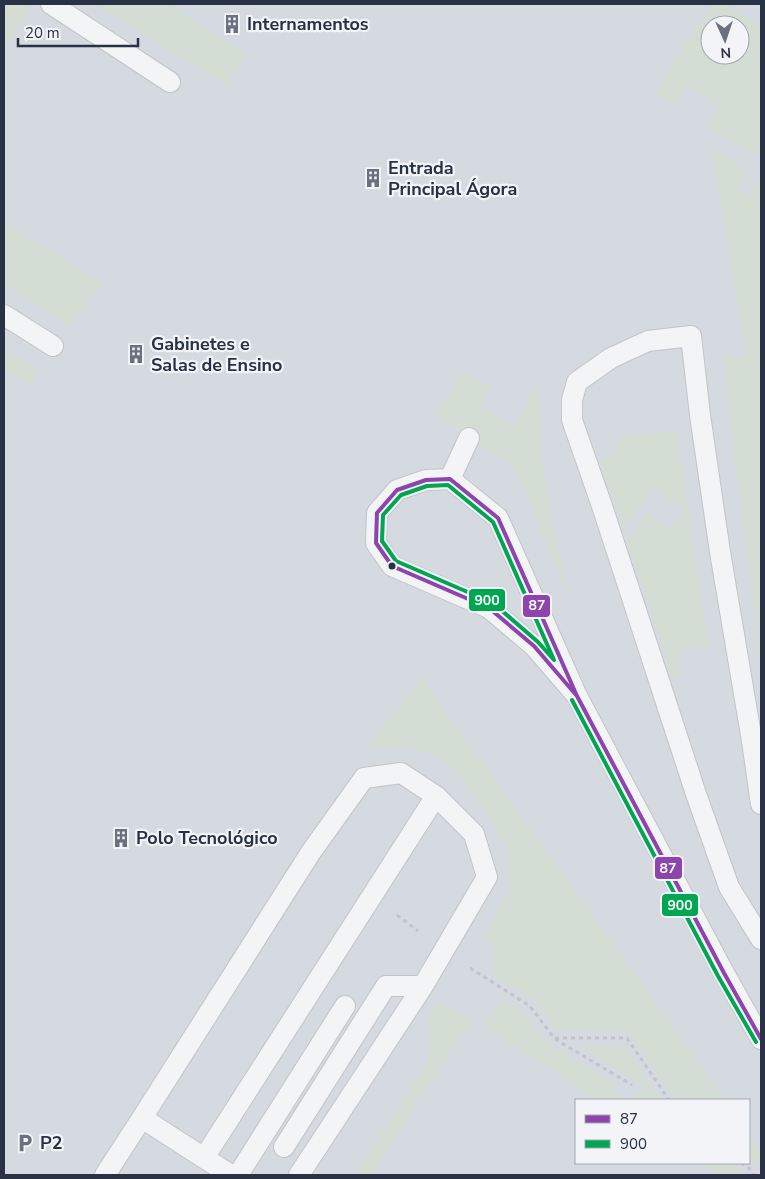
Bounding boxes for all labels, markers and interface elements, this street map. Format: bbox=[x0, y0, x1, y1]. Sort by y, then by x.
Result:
place label: Internamentos bbox=[247, 12, 369, 36]
building icon: Internamentos bbox=[221, 13, 243, 35]
scale bar bbox=[18, 15, 138, 47]
north arrow bbox=[700, 15, 750, 65]
text: 20 m bbox=[25, 23, 60, 43]
text: N bbox=[720, 43, 731, 62]
place label: Entrada Principal Ágora bbox=[388, 156, 517, 201]
building icon: Entrada Principal Ágora bbox=[362, 167, 384, 189]
place label: Gabinetes e Salas de Ensino bbox=[151, 332, 282, 377]
building icon: Gabinetes e Salas de Ensino bbox=[125, 343, 147, 365]
unlabelled marker bbox=[387, 561, 397, 571]
line badge: 900 bbox=[468, 588, 506, 612]
text: 900 bbox=[474, 591, 500, 610]
line badge: 87 bbox=[522, 594, 551, 618]
text: 87 bbox=[529, 596, 545, 615]
place label: Polo Tecnológico bbox=[136, 826, 278, 850]
building icon: Polo Tecnológico bbox=[110, 827, 132, 849]
line badge: 87 bbox=[654, 856, 683, 880]
text: 87 bbox=[660, 859, 676, 878]
line badge: 900 bbox=[661, 893, 699, 917]
text: 900 bbox=[667, 896, 693, 915]
legend bbox=[575, 1099, 750, 1164]
text: 87 bbox=[620, 1109, 638, 1129]
place label: P2 bbox=[40, 1131, 63, 1155]
parking icon: P2 bbox=[14, 1132, 36, 1154]
text: 900 bbox=[620, 1134, 647, 1154]

